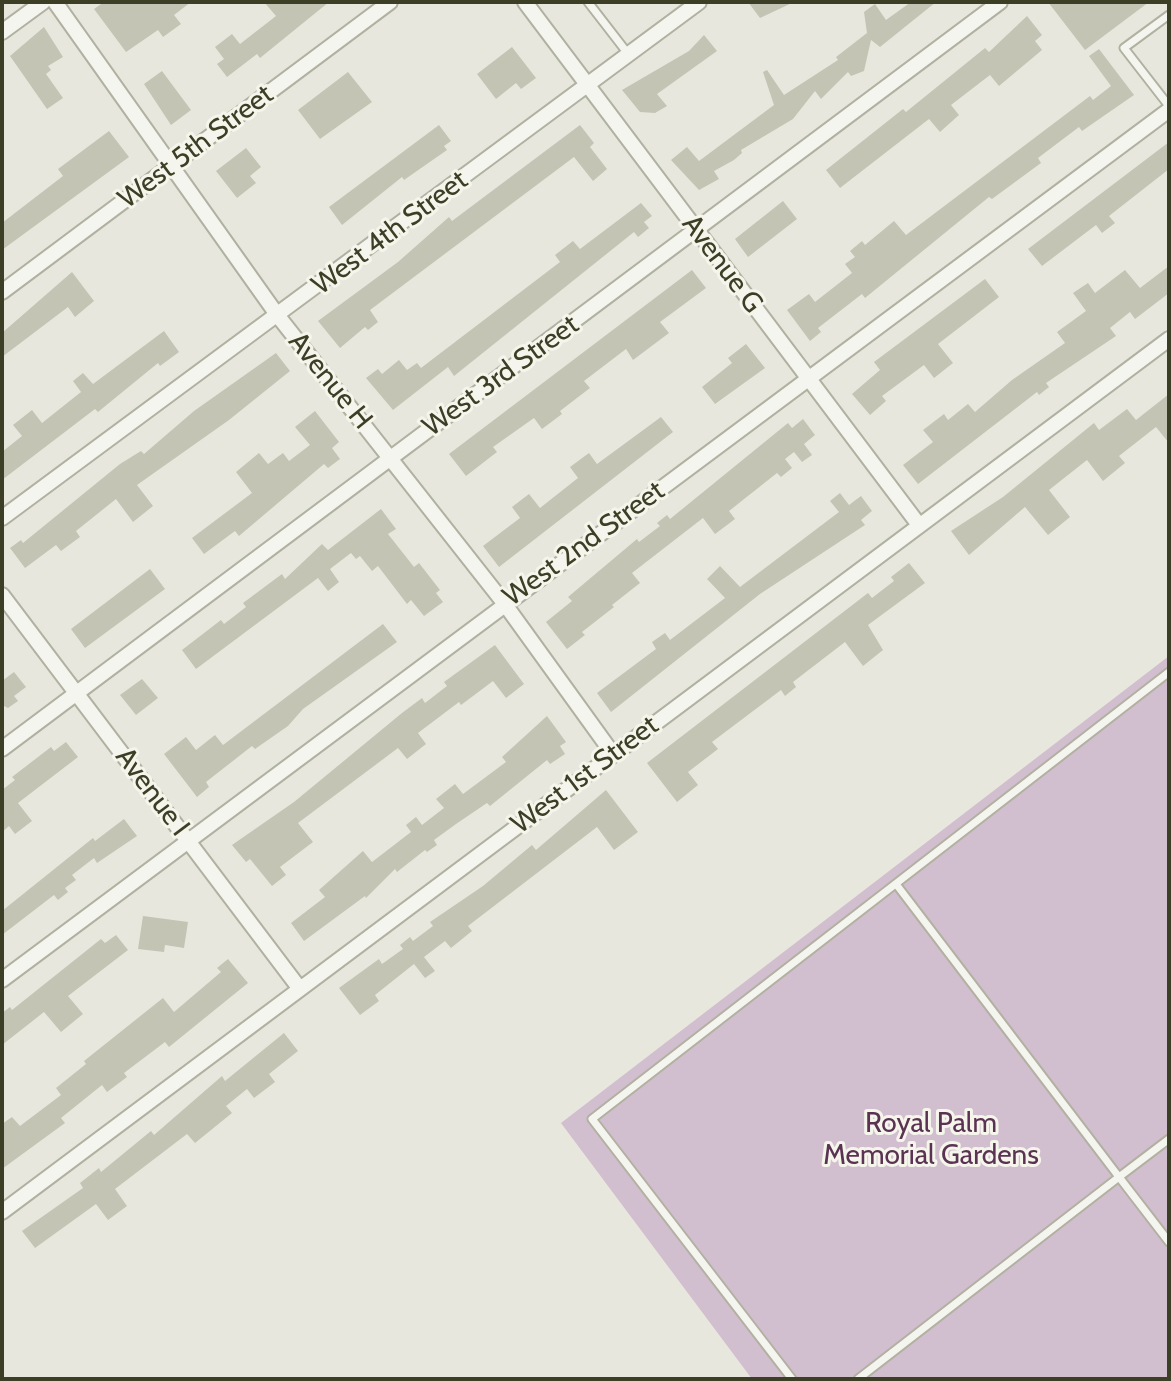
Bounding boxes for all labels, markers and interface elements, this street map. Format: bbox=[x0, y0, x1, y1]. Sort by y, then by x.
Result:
street label: West 5th Street bbox=[112, 78, 280, 216]
street label: West 4th Street bbox=[306, 164, 474, 302]
street label: Avenue G bbox=[674, 208, 770, 320]
street label: West 3rd Street bbox=[416, 308, 586, 444]
street label: Avenue H bbox=[281, 326, 379, 436]
street label: West 2nd Street bbox=[497, 474, 671, 614]
street label: West 1st Street bbox=[505, 709, 665, 841]
street label: Avenue I bbox=[108, 741, 196, 843]
park label: Royal Palm Memorial Gardens bbox=[823, 1107, 1039, 1173]

